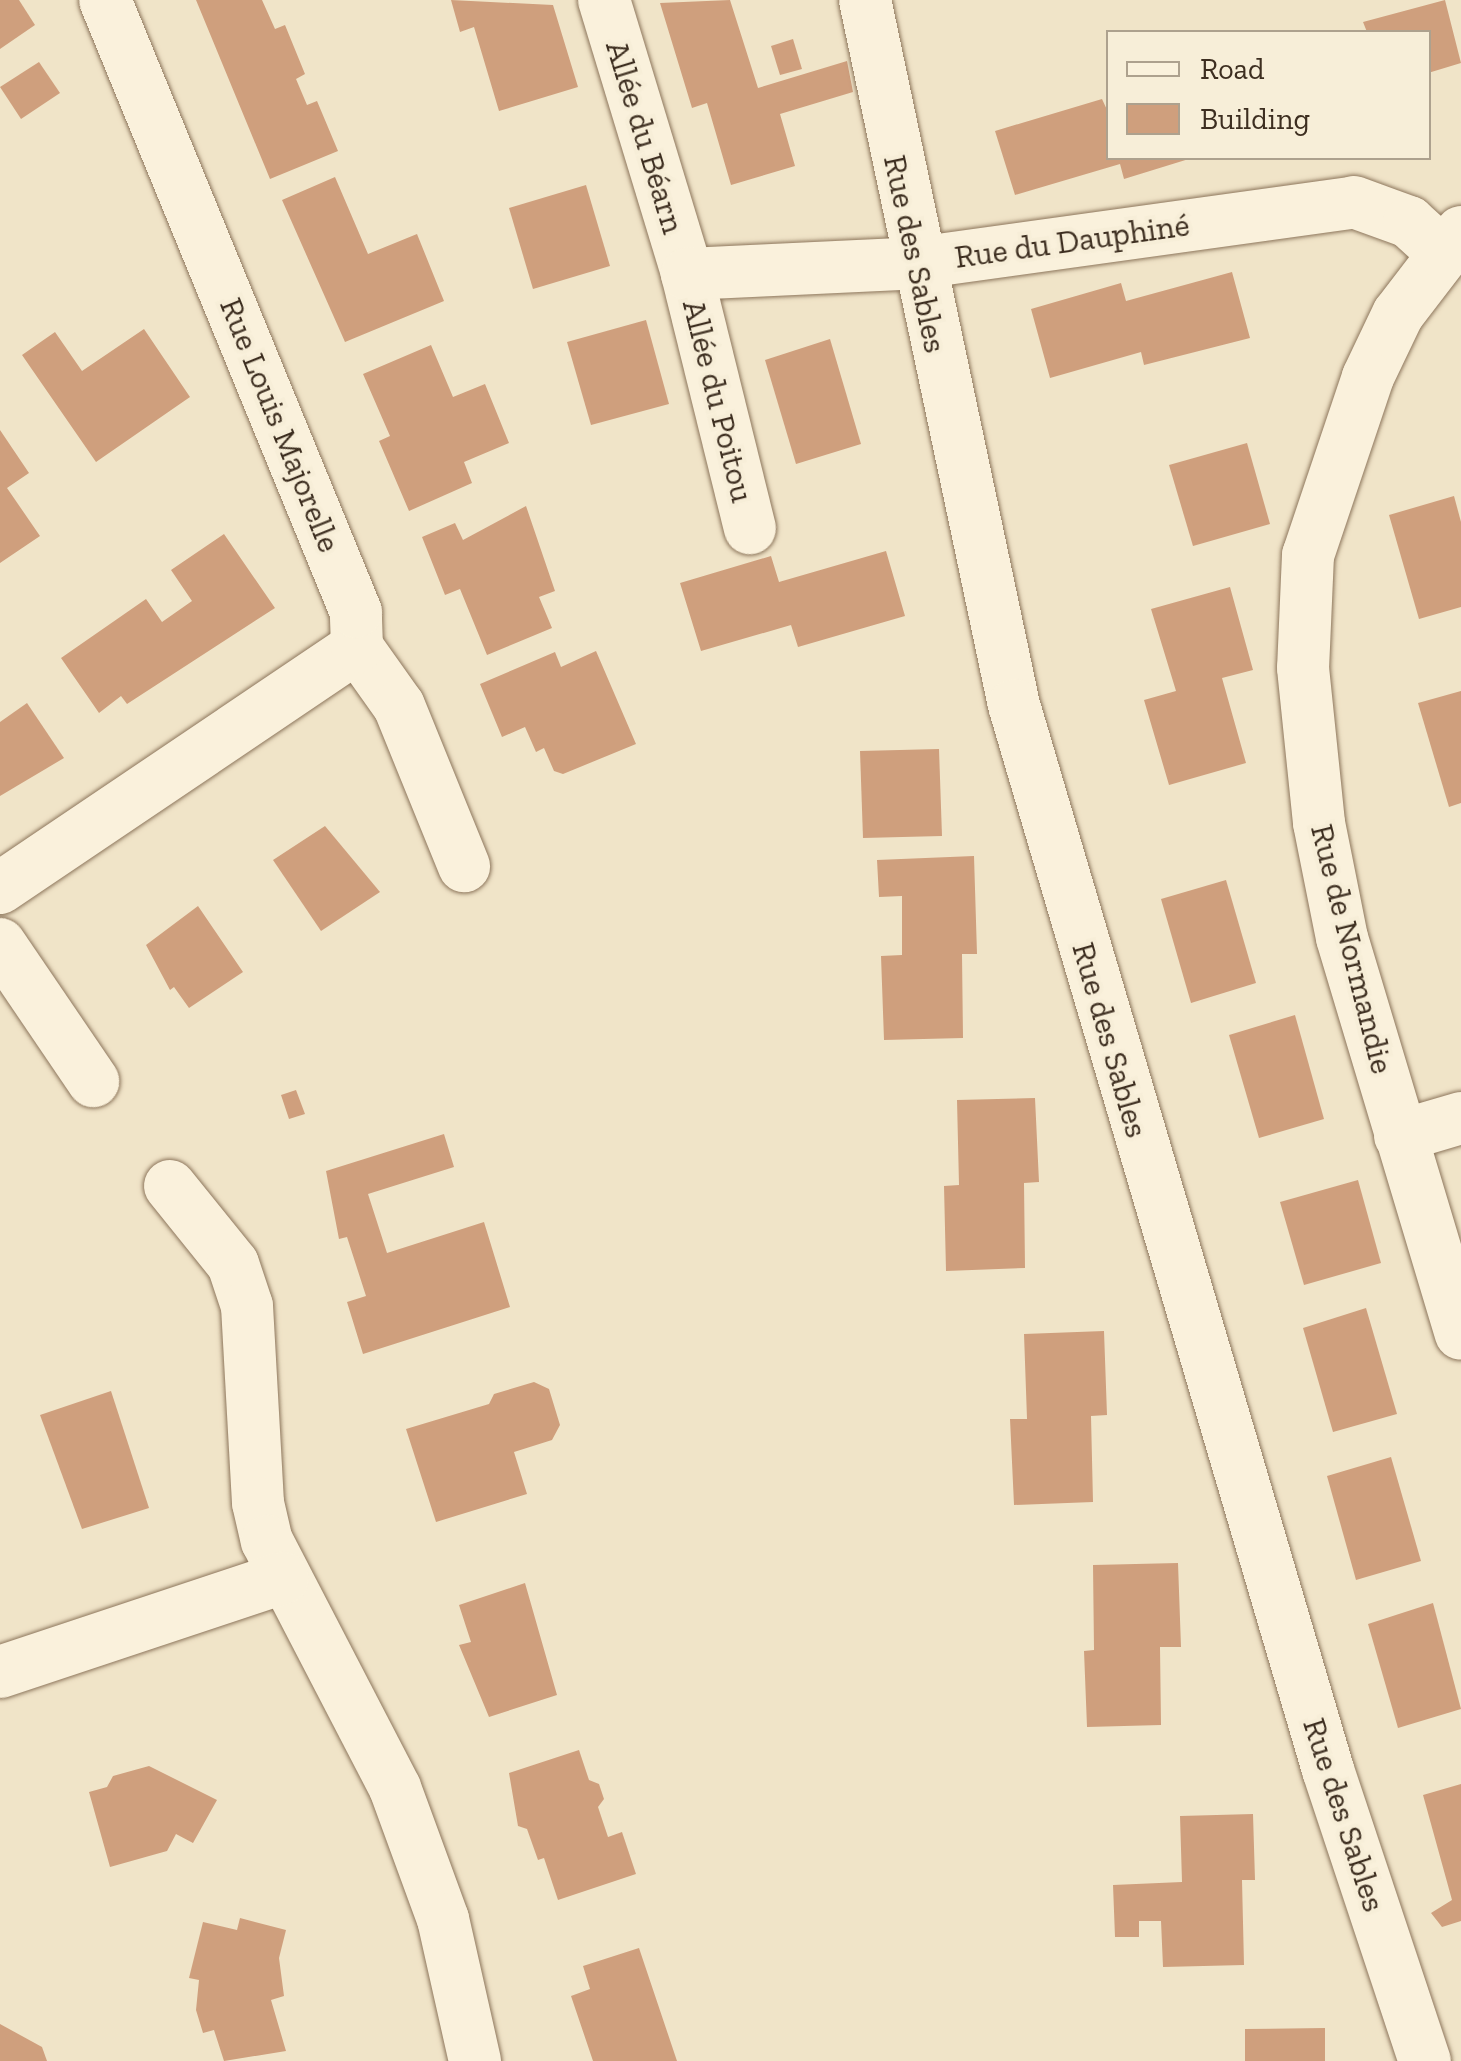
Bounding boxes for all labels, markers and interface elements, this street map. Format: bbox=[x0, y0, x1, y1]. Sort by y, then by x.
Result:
legend bbox=[1106, 30, 1431, 160]
street label: Allée du Béarn bbox=[597, 36, 693, 238]
text: Road bbox=[1200, 51, 1265, 87]
text: Building bbox=[1200, 101, 1310, 137]
street label: Rue des Sables bbox=[875, 152, 955, 356]
street label: Rue du Dauphiné bbox=[952, 206, 1192, 276]
street label: Rue Louis Majorelle bbox=[212, 292, 348, 558]
street label: Allée du Poitou bbox=[674, 296, 762, 506]
street label: Rue de Normandie bbox=[1302, 820, 1402, 1078]
street label: Rue des Sables bbox=[1064, 938, 1156, 1142]
street label: Rue des Sables bbox=[1295, 1713, 1393, 1917]

